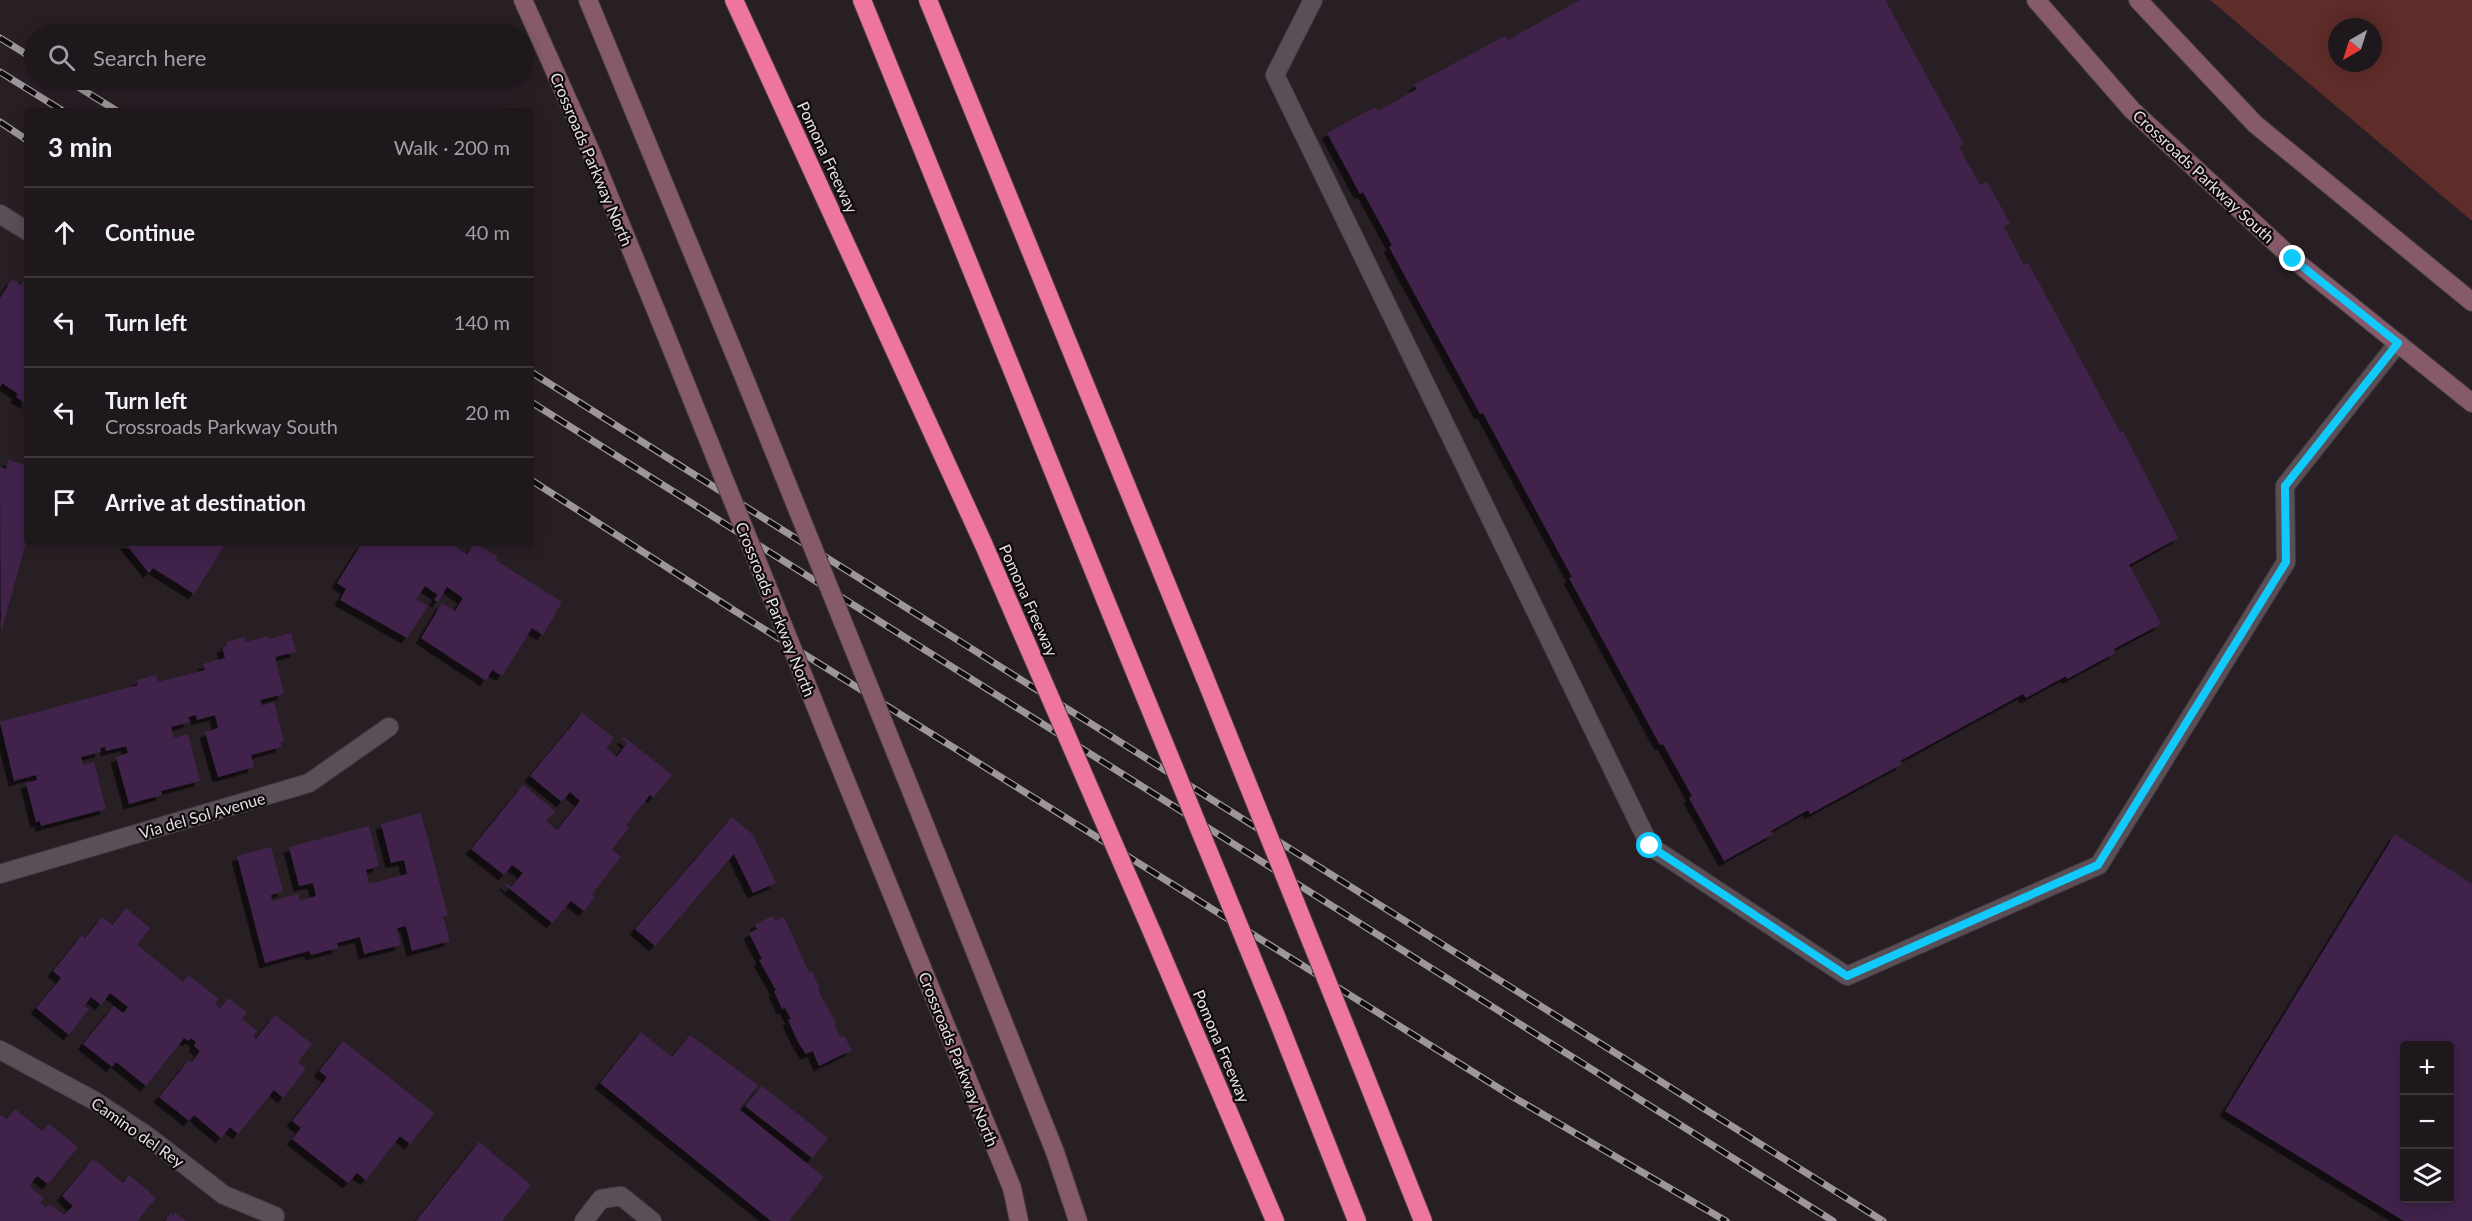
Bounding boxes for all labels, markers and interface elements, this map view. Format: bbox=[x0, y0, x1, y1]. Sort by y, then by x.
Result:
north arrow bbox=[2328, 18, 2382, 72]
search box bbox=[24, 24, 534, 90]
icon: search bbox=[45, 41, 78, 74]
text: Search here bbox=[93, 44, 206, 71]
street label: Crossroads Parkway North bbox=[547, 69, 637, 249]
street label: Pomona Freeway bbox=[794, 98, 862, 216]
street label: Crossroads Parkway South bbox=[2129, 106, 2279, 246]
text: 3 min bbox=[48, 131, 112, 163]
text: Walk · 200 m bbox=[394, 135, 510, 159]
icon: ahead bbox=[48, 216, 81, 249]
text: Continue bbox=[105, 219, 195, 246]
text: 40 m bbox=[465, 220, 510, 244]
route end bbox=[2279, 245, 2305, 271]
icon: left bbox=[48, 306, 81, 339]
text: Turn left bbox=[105, 309, 187, 336]
text: 140 m bbox=[454, 310, 510, 334]
text: Turn left bbox=[105, 387, 187, 414]
icon: left bbox=[48, 396, 81, 429]
text: 20 m bbox=[465, 400, 510, 424]
text: Crossroads Parkway South bbox=[105, 414, 338, 438]
icon: arrive bbox=[48, 486, 81, 519]
text: Arrive at destination bbox=[105, 489, 306, 516]
street label: Crossroads Parkway North bbox=[732, 519, 820, 699]
street label: Pomona Freeway bbox=[996, 541, 1063, 660]
street label: Via del Sol Avenue bbox=[137, 788, 267, 842]
route start bbox=[1636, 832, 1662, 858]
street label: Crossroads Parkway North bbox=[915, 969, 1003, 1149]
street label: Pomona Freeway bbox=[1190, 987, 1255, 1106]
map controls bbox=[2400, 1041, 2454, 1203]
button: + bbox=[2400, 1041, 2454, 1095]
street label: Camino del Rey bbox=[88, 1093, 189, 1171]
button: − bbox=[2400, 1095, 2454, 1149]
button: layers bbox=[2400, 1149, 2454, 1203]

